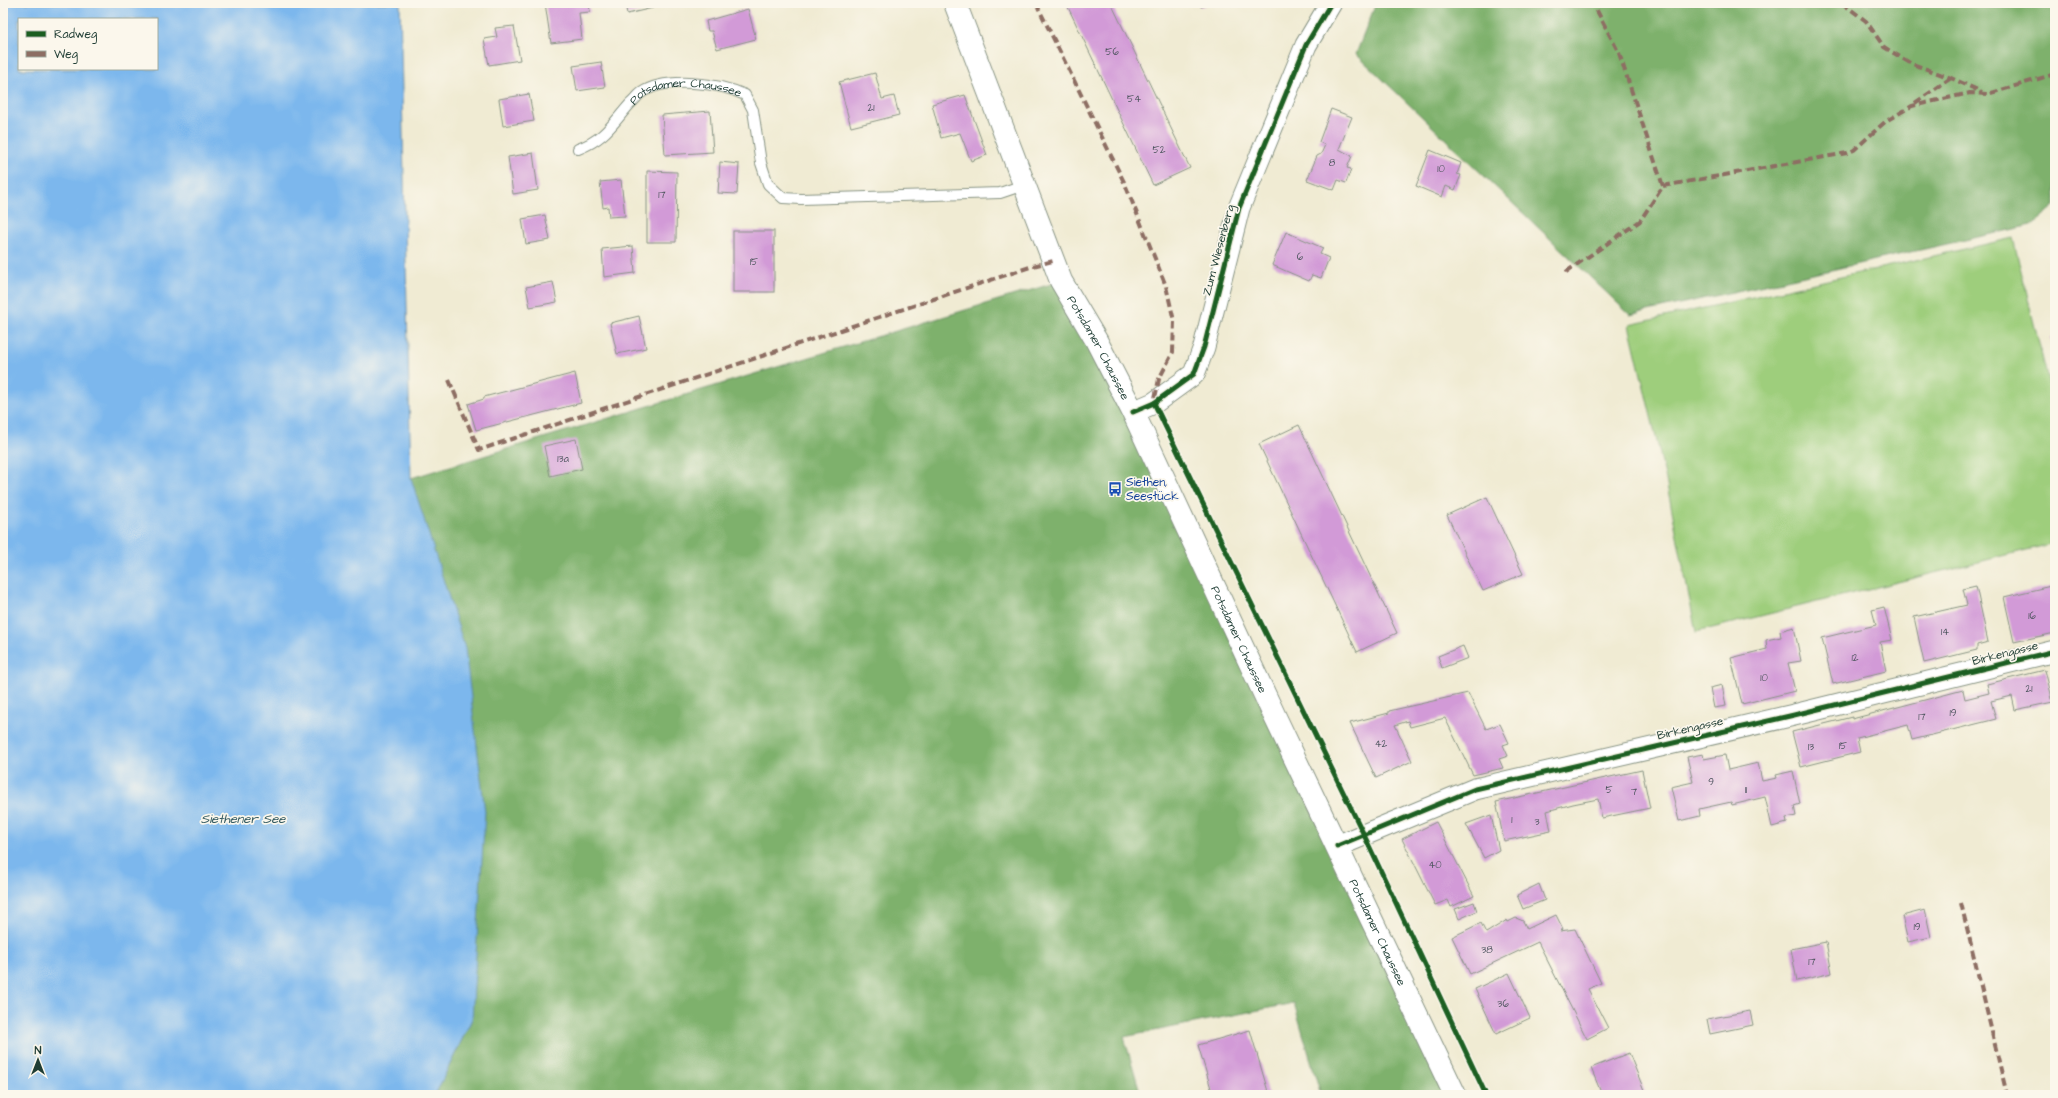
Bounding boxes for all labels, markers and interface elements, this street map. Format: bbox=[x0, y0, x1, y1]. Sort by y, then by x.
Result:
legend bbox=[18, 18, 158, 70]
text: Radweg bbox=[54, 26, 97, 44]
house number: 56 bbox=[1105, 45, 1119, 59]
text: Weg bbox=[54, 46, 78, 64]
street label: Potsdamer Chaussee bbox=[626, 75, 744, 109]
house number: 54 bbox=[1127, 92, 1141, 106]
house number: 21 bbox=[867, 101, 875, 115]
house number: 52 bbox=[1153, 143, 1166, 157]
house number: 8 bbox=[1329, 156, 1336, 170]
house number: 10 bbox=[1437, 162, 1445, 176]
house number: 17 bbox=[658, 188, 666, 202]
street label: Zum Wiesenberg bbox=[1198, 203, 1240, 298]
house number: 6 bbox=[1297, 250, 1304, 264]
house number: 15 bbox=[750, 255, 758, 269]
street label: Potsdamer Chaussee bbox=[1063, 293, 1134, 403]
house number: 13a bbox=[557, 452, 569, 466]
place label: Siethen, Seestück bbox=[1126, 474, 1179, 505]
bus stop icon: Siethen, Seestück bbox=[1107, 481, 1123, 497]
street label: Potsdamer Chaussee bbox=[1206, 583, 1271, 697]
house number: 16 bbox=[2028, 609, 2036, 623]
house number: 14 bbox=[1941, 625, 1949, 639]
street label: Birkengasse bbox=[1970, 637, 2041, 671]
house number: 12 bbox=[1851, 651, 1859, 665]
house number: 10 bbox=[1760, 671, 1768, 685]
house number: 21 bbox=[2025, 682, 2033, 696]
house number: 19 bbox=[1950, 706, 1957, 720]
house number: 17 bbox=[1918, 710, 1926, 724]
street label: Birkengasse bbox=[1655, 712, 1726, 745]
house number: 42 bbox=[1375, 737, 1388, 751]
house number: 15 bbox=[1839, 739, 1847, 753]
house number: 13 bbox=[1808, 740, 1814, 754]
house number: 9 bbox=[1708, 775, 1714, 789]
house number: 5 bbox=[1605, 783, 1613, 797]
house number: 11 bbox=[1745, 783, 1748, 797]
house number: 7 bbox=[1631, 785, 1637, 799]
water label: Siethener See bbox=[201, 810, 286, 828]
house number: 1 bbox=[1511, 813, 1513, 827]
house number: 3 bbox=[1534, 815, 1540, 829]
house number: 40 bbox=[1428, 858, 1442, 872]
street label: Potsdamer Chaussee bbox=[1344, 876, 1410, 989]
house number: 19 bbox=[1914, 920, 1921, 934]
house number: 38 bbox=[1481, 943, 1493, 957]
house number: 17 bbox=[1808, 955, 1816, 969]
house number: 36 bbox=[1497, 997, 1509, 1011]
north arrow bbox=[18, 1040, 58, 1080]
text: N bbox=[35, 1043, 42, 1058]

